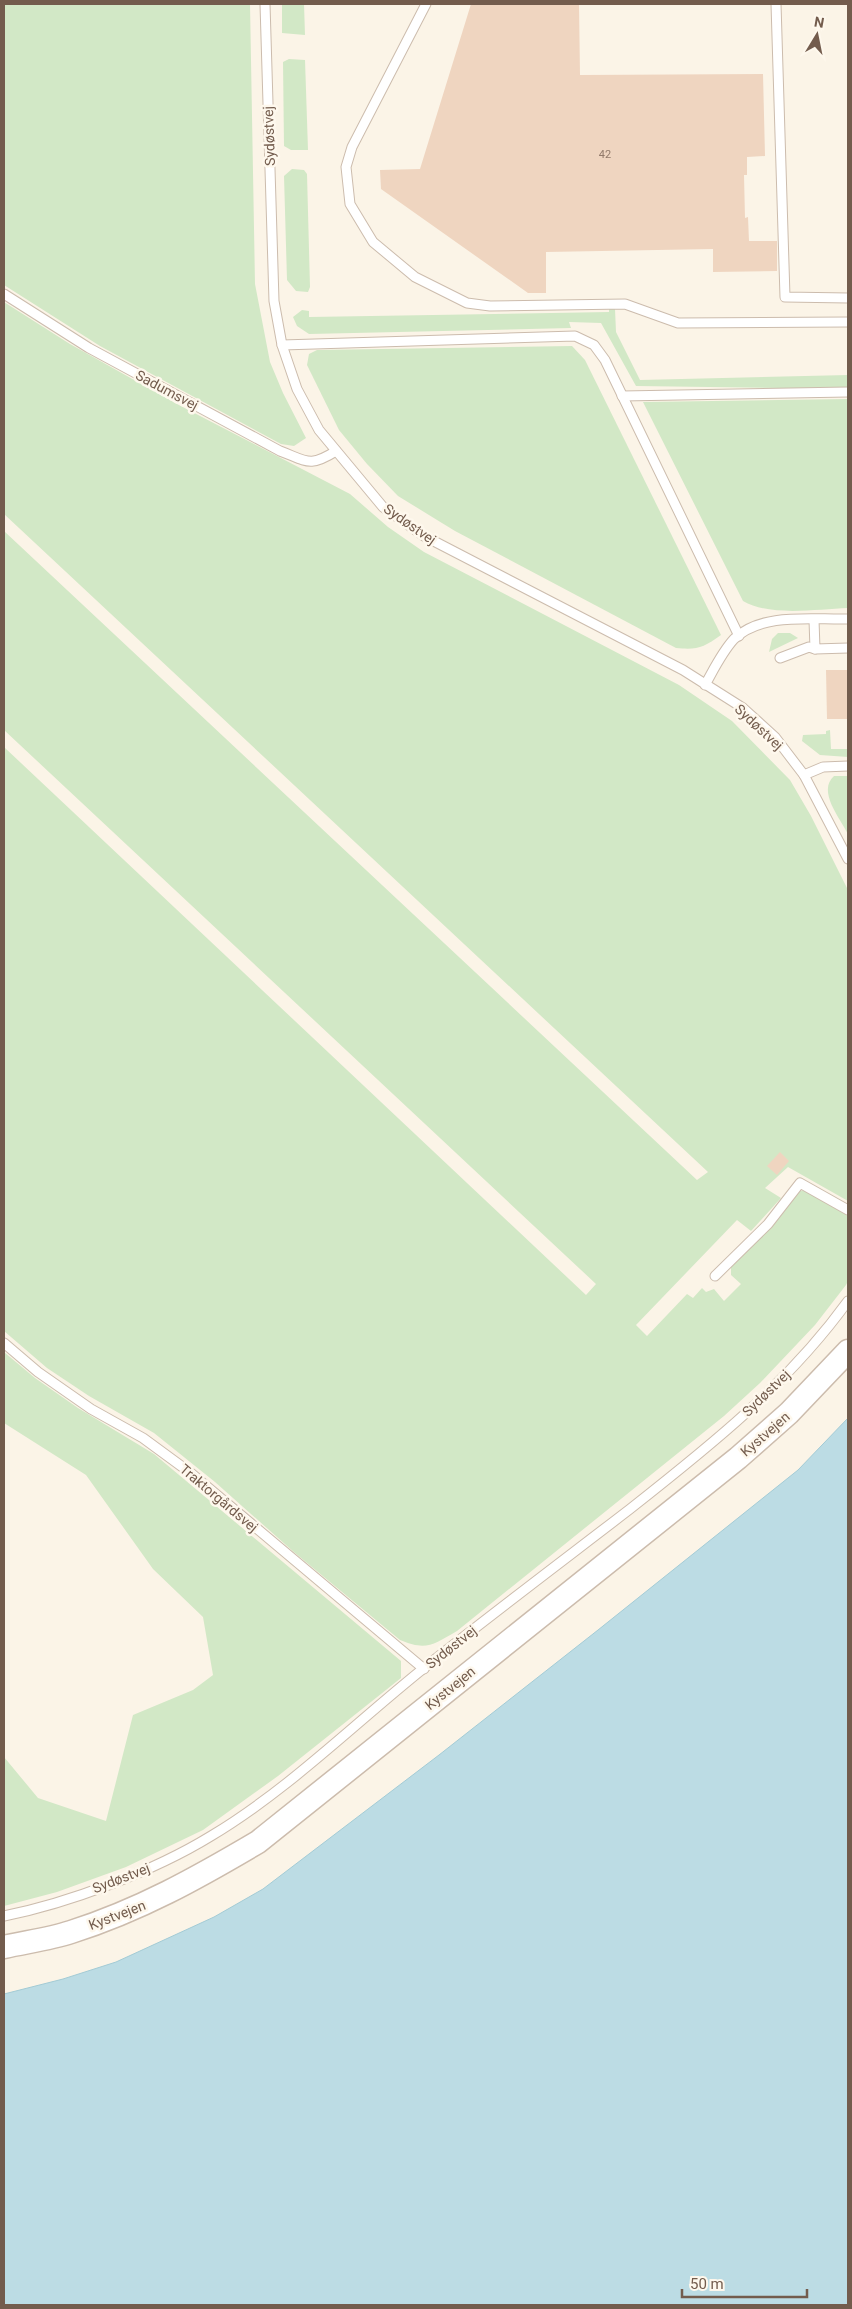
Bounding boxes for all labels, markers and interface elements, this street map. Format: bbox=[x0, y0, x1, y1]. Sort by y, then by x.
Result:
north arrow bbox=[792, 10, 842, 60]
text: N bbox=[813, 13, 826, 31]
street label: Sydøstvej bbox=[260, 106, 278, 166]
house number: 42 bbox=[599, 148, 611, 161]
street label: Sadumsvej bbox=[133, 367, 201, 413]
street label: Sydøstvej bbox=[381, 500, 439, 548]
street label: Sydøstvej bbox=[732, 701, 786, 753]
street label: Sydøstvej bbox=[739, 1366, 793, 1420]
street label: Kystvejen bbox=[737, 1408, 793, 1460]
street label: Traktorgårdsvej bbox=[177, 1461, 261, 1535]
street label: Sydøstvej bbox=[422, 1622, 480, 1672]
street label: Kystvejen bbox=[422, 1663, 478, 1713]
street label: Sydøstvej bbox=[90, 1860, 152, 1896]
street label: Kystvejen bbox=[86, 1897, 148, 1933]
scale bar bbox=[682, 2266, 807, 2298]
text: 50 m bbox=[690, 2275, 724, 2293]

